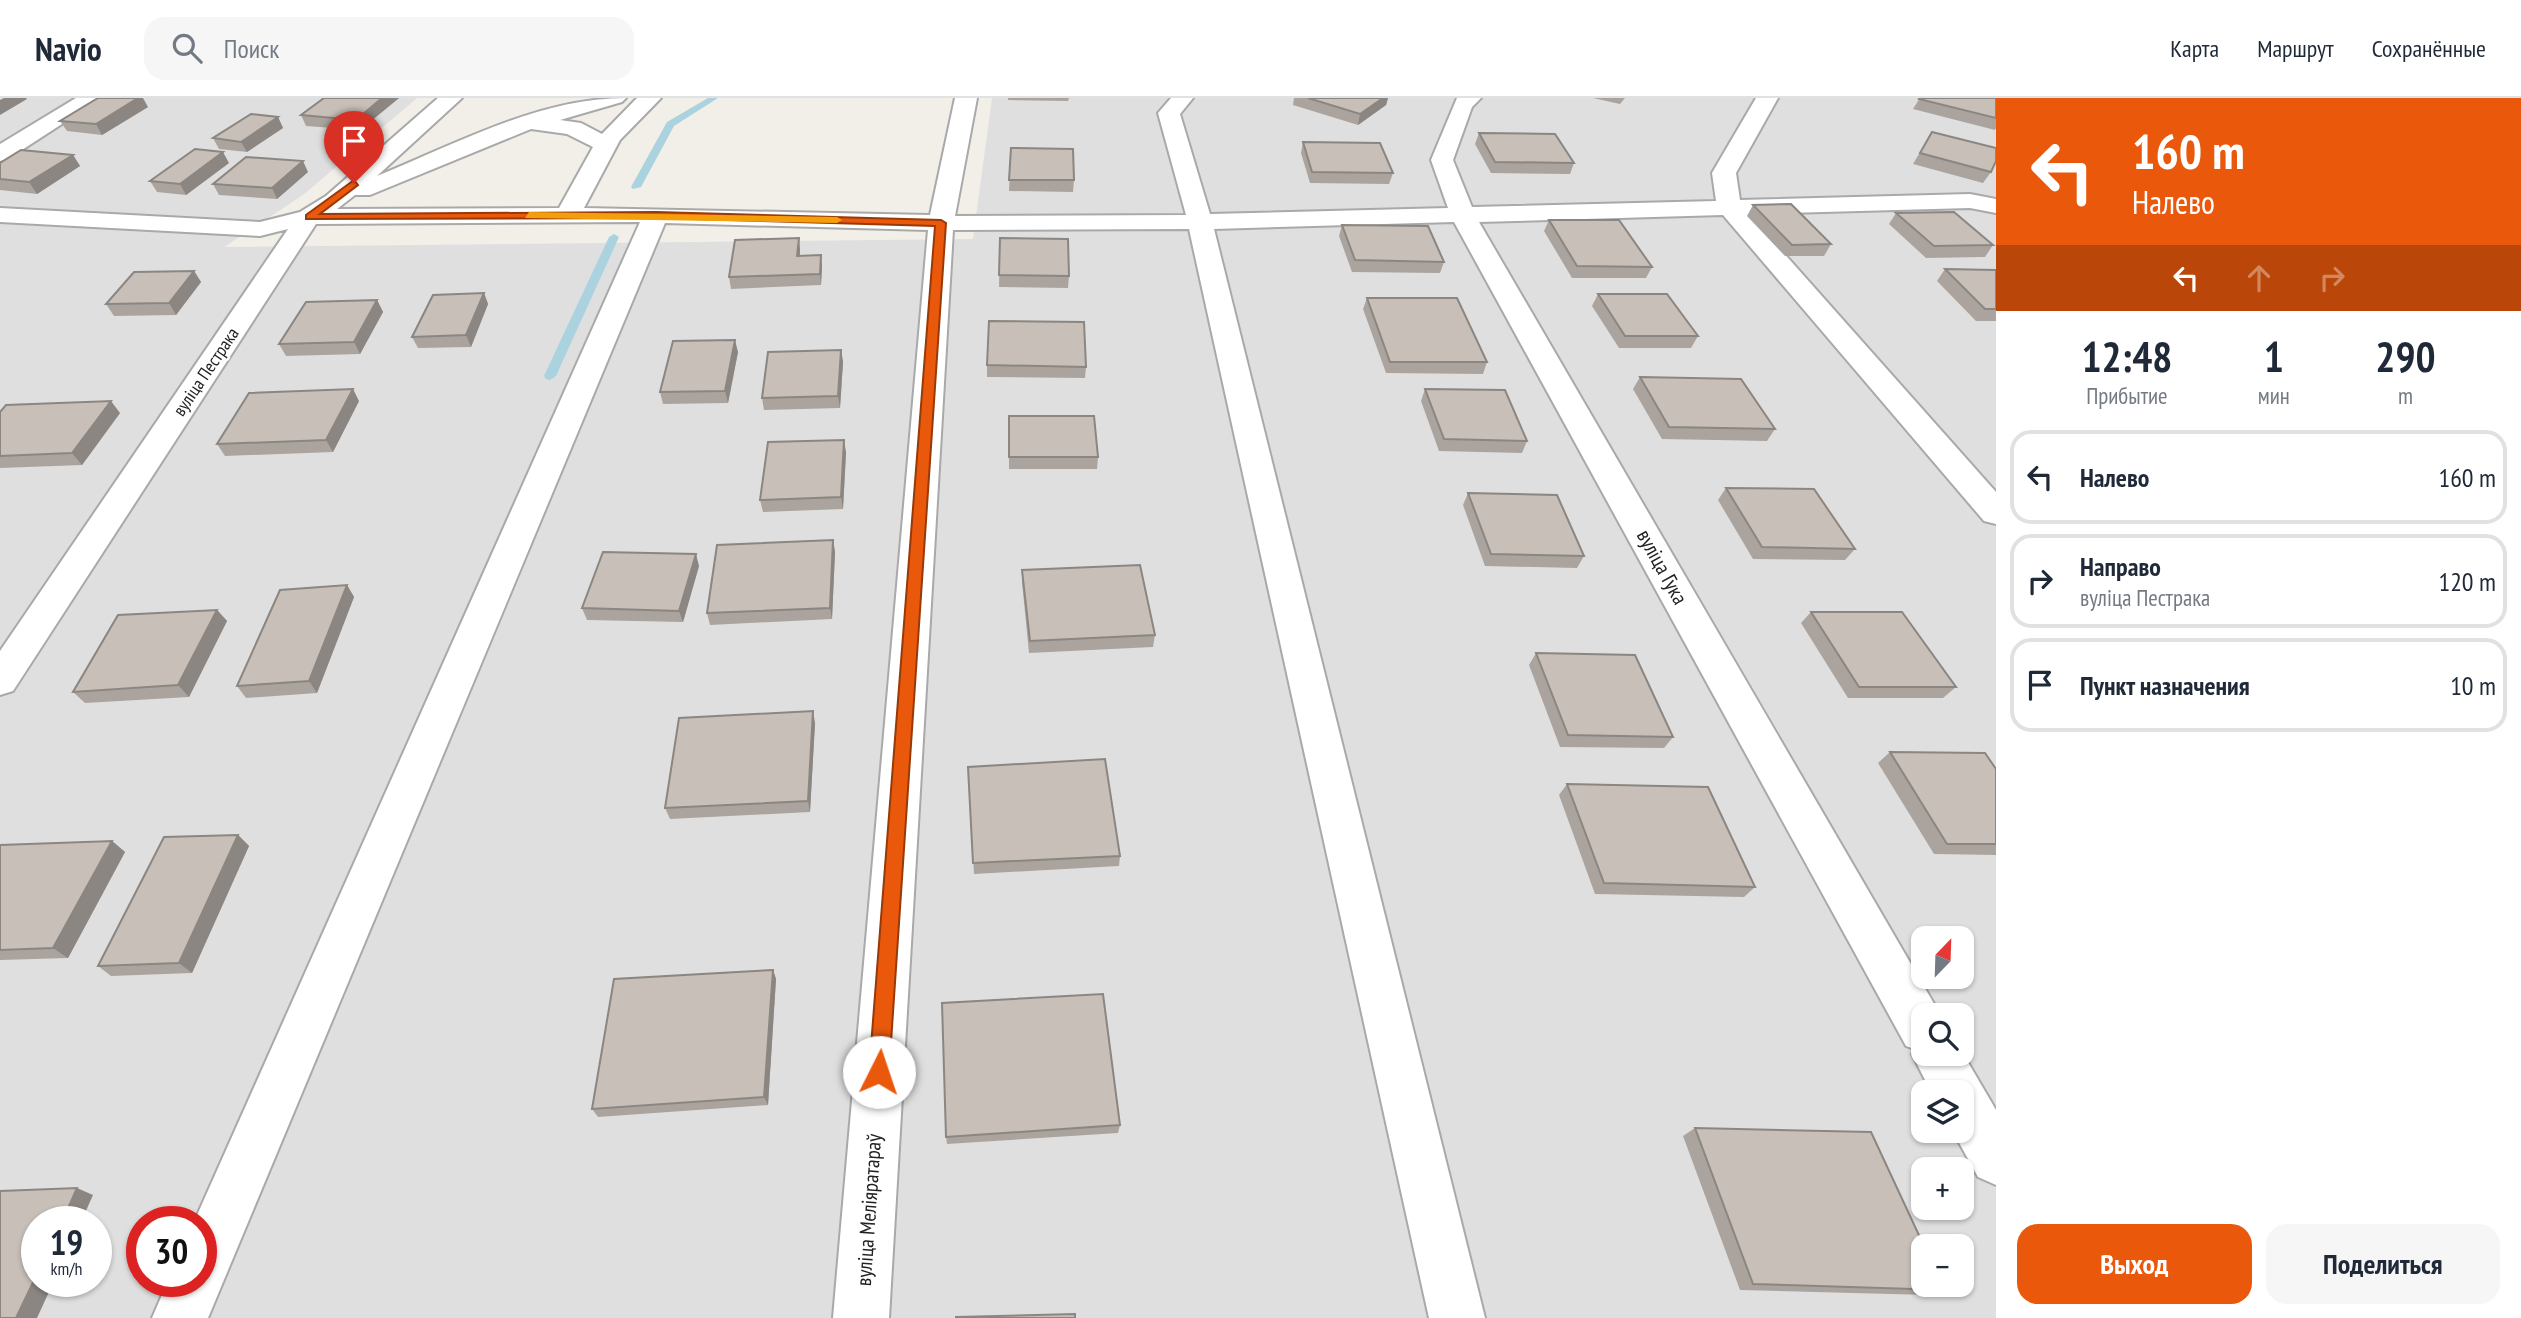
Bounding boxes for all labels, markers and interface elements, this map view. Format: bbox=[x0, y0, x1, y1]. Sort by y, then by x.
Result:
search box bbox=[144, 17, 634, 80]
text: Navio bbox=[35, 27, 102, 70]
icon: search bbox=[168, 29, 206, 67]
text: Поиск bbox=[224, 32, 279, 65]
text: Карта bbox=[2170, 33, 2219, 64]
text: Маршрут bbox=[2257, 33, 2334, 64]
text: Сохранённые bbox=[2372, 33, 2486, 64]
pin bbox=[324, 111, 384, 183]
text: 160 m bbox=[2132, 119, 2245, 183]
icon: arrive bbox=[335, 122, 373, 160]
icon: left bbox=[2017, 126, 2108, 217]
text: Налево bbox=[2132, 181, 2215, 223]
icon: left bbox=[2167, 259, 2205, 297]
icon: ahead bbox=[2240, 259, 2278, 297]
icon: right bbox=[2313, 259, 2351, 297]
street label: вуліца Пестрака bbox=[168, 323, 244, 420]
text: 12:48 bbox=[2081, 329, 2172, 384]
text: 1 bbox=[2264, 329, 2284, 384]
text: 290 bbox=[2375, 329, 2436, 384]
text: Прибытие bbox=[2086, 381, 2168, 410]
text: мин bbox=[2258, 381, 2290, 410]
text: m bbox=[2398, 381, 2413, 410]
icon: left bbox=[2021, 458, 2059, 496]
text: Налево bbox=[2080, 461, 2149, 494]
text: 160 m bbox=[2438, 461, 2496, 494]
street label: вуліца Гука bbox=[1631, 525, 1694, 609]
text: Направо bbox=[2080, 550, 2161, 583]
icon: right bbox=[2021, 562, 2059, 600]
text: 120 m bbox=[2438, 565, 2496, 598]
text: вуліца Пестрака bbox=[2080, 583, 2210, 612]
icon: arrive bbox=[2021, 666, 2059, 704]
text: Пункт назначения bbox=[2080, 669, 2250, 702]
text: 10 m bbox=[2450, 669, 2496, 702]
north arrow bbox=[1911, 926, 1974, 989]
map controls bbox=[1911, 926, 1974, 1297]
button: search bbox=[1911, 1003, 1974, 1066]
position arrow bbox=[842, 1035, 916, 1109]
button: layers bbox=[1911, 1080, 1974, 1143]
street label: вуліца Меліяратараў bbox=[850, 1133, 887, 1287]
button: + bbox=[1911, 1157, 1974, 1220]
speed limit sign: 30 bbox=[126, 1206, 217, 1297]
text: 19 bbox=[50, 1219, 83, 1265]
button: Выход bbox=[2017, 1224, 2252, 1304]
button: Поделиться bbox=[2266, 1224, 2500, 1304]
button: − bbox=[1911, 1234, 1974, 1297]
text: km/h bbox=[51, 1257, 82, 1280]

